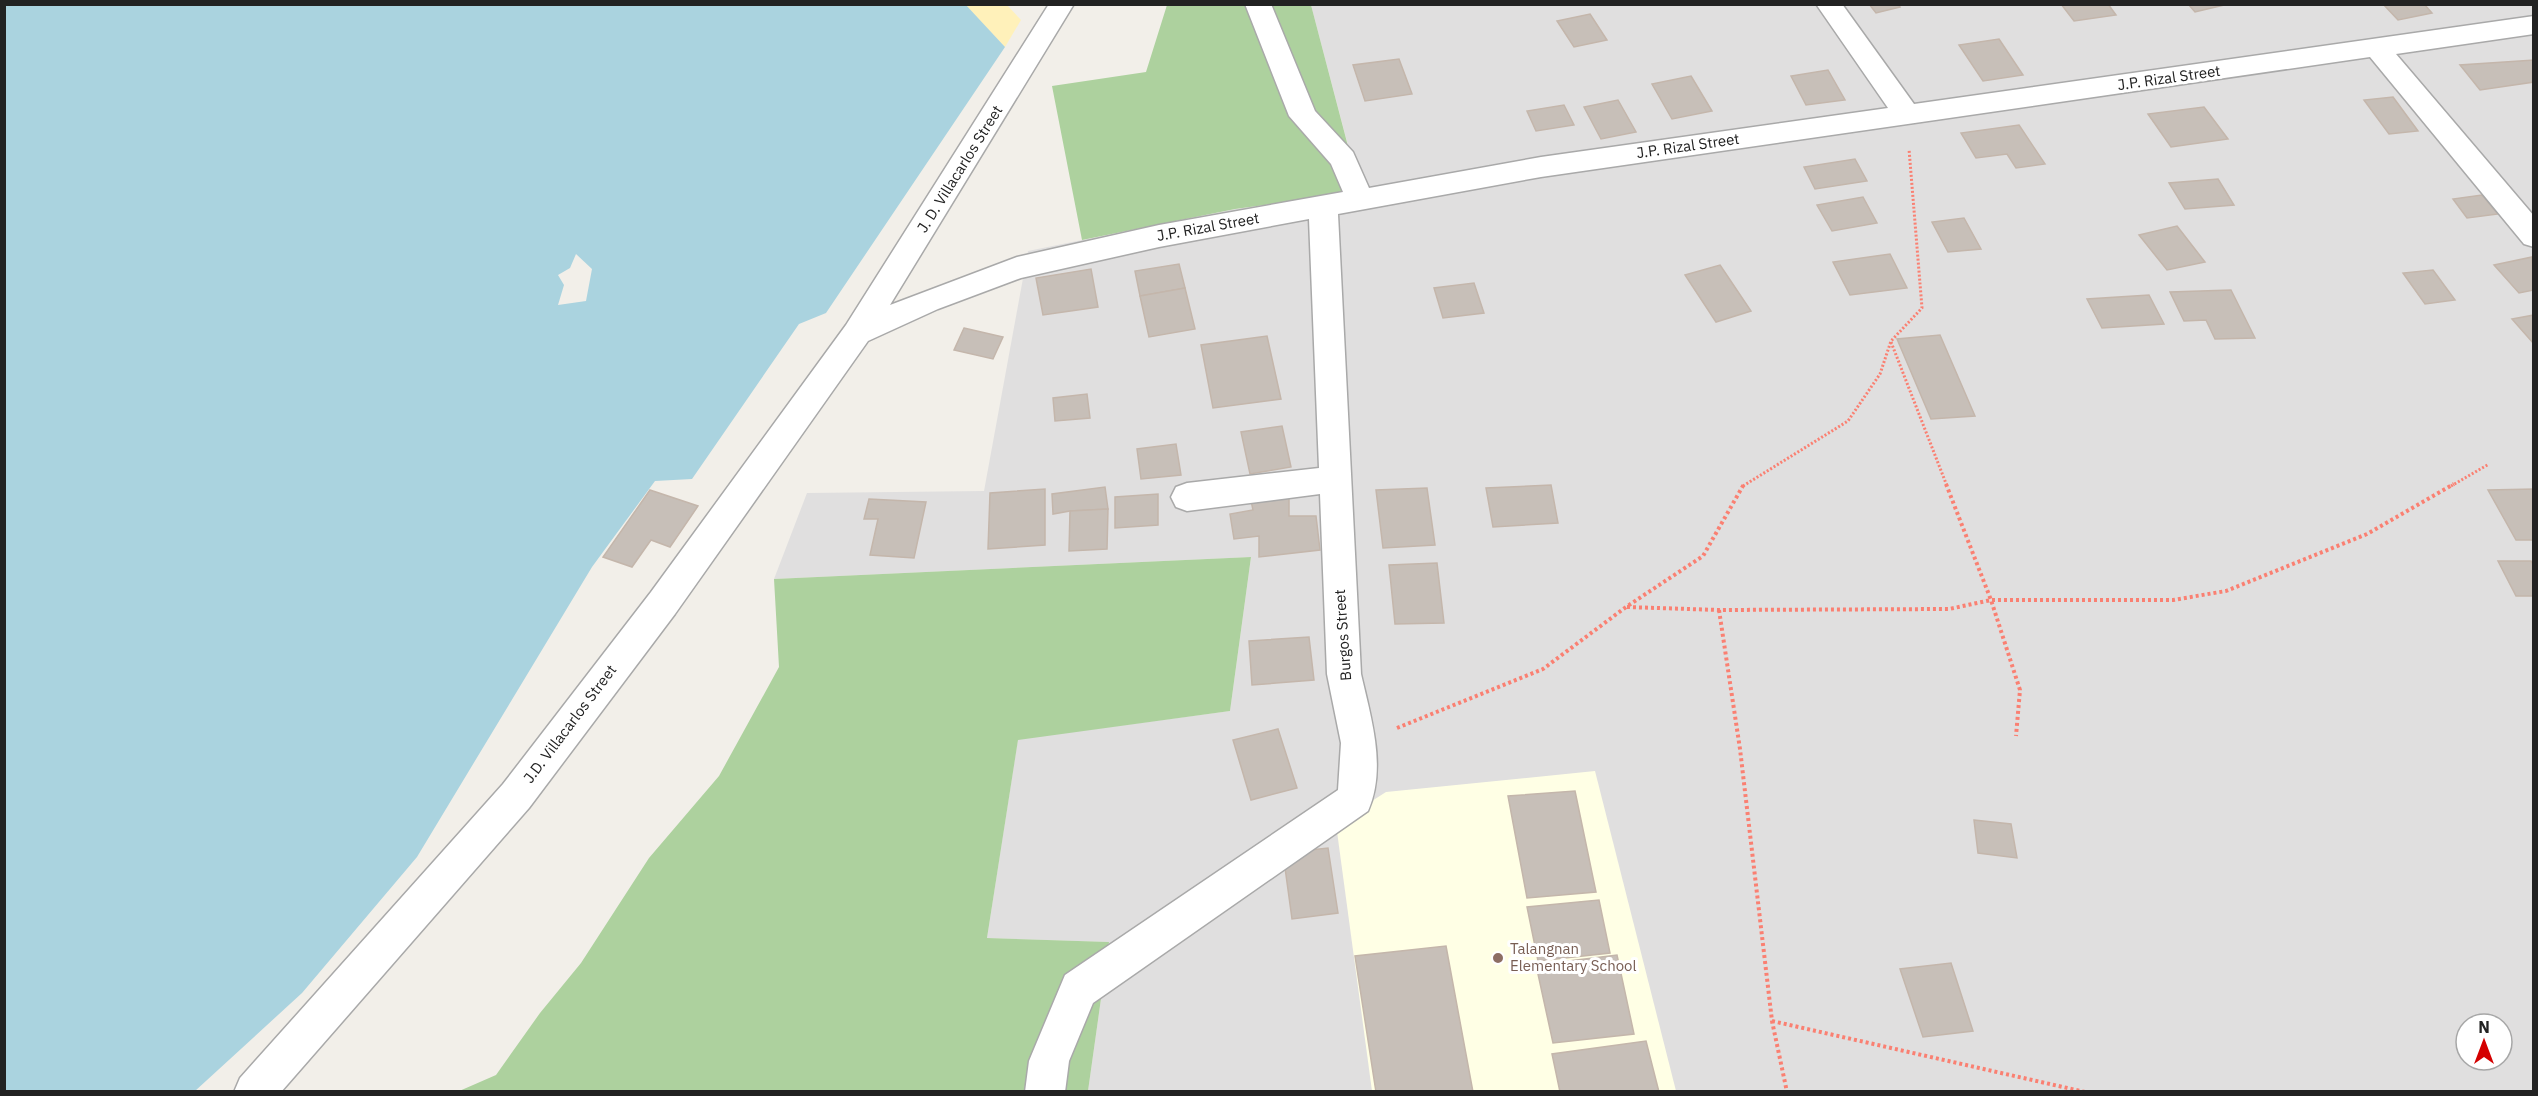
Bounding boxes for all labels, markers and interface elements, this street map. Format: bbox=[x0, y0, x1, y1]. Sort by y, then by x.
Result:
street label: J.P. Rizal Street bbox=[2116, 61, 2222, 94]
street label: J. D. Villacarlos Street bbox=[913, 101, 1007, 236]
street label: J.P. Rizal Street bbox=[1635, 129, 1741, 162]
street label: J.P. Rizal Street bbox=[1155, 208, 1261, 245]
street label: Burgos Street bbox=[1330, 589, 1355, 681]
street label: J.D. Villacarlos Street bbox=[519, 661, 620, 787]
place label: Talangnan Elementary School bbox=[1510, 939, 1637, 975]
marker: Talangnan Elementary School bbox=[1491, 951, 1505, 965]
north arrow bbox=[2454, 1012, 2514, 1072]
text: N bbox=[2478, 1017, 2490, 1037]

